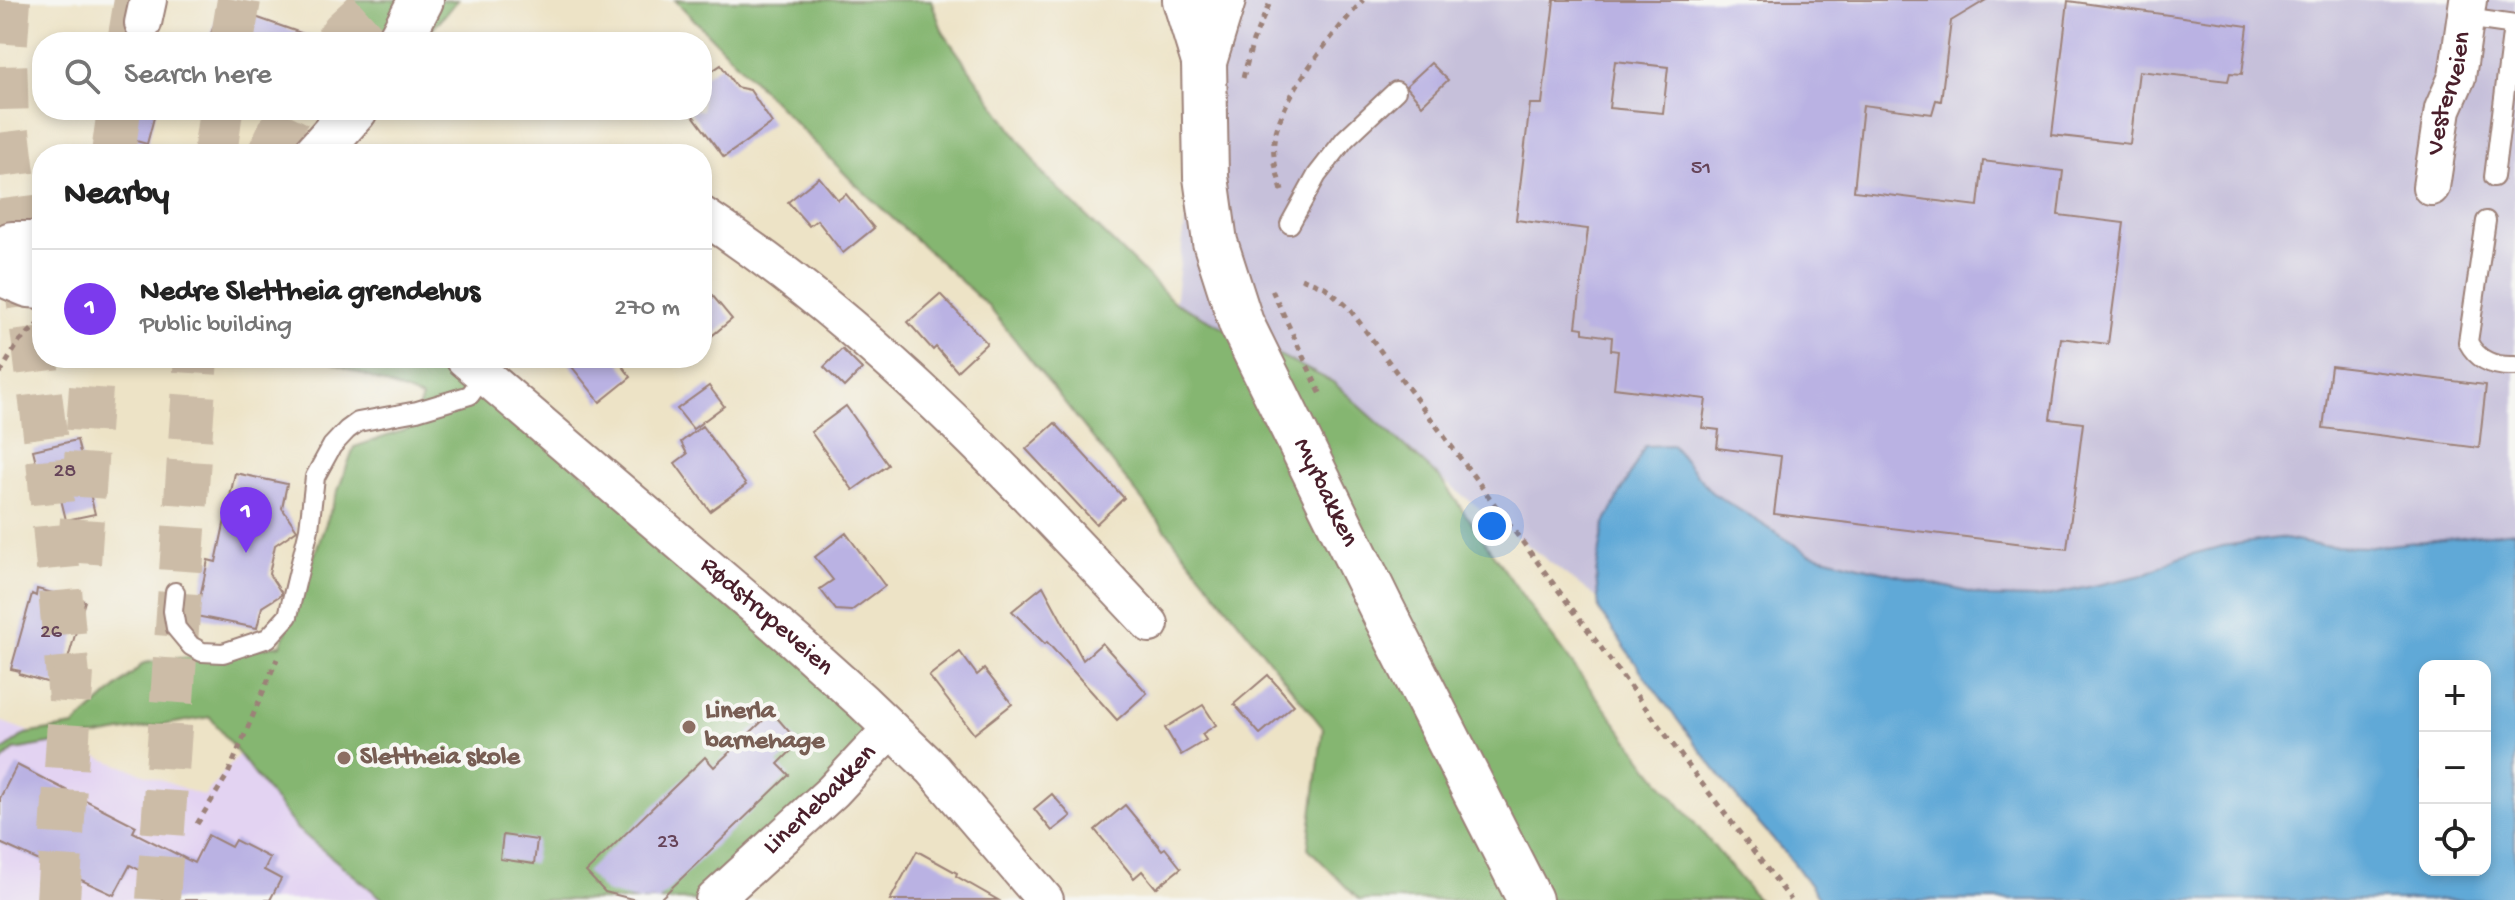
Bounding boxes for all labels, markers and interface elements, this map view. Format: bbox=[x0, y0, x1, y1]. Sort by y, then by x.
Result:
street label: Vesterveien bbox=[2420, 29, 2479, 158]
search box bbox=[32, 32, 712, 120]
icon: search bbox=[60, 54, 104, 98]
text: Search here bbox=[124, 59, 272, 94]
house number: 51 bbox=[1691, 156, 1711, 182]
text: Nearby bbox=[64, 176, 169, 216]
text: Nedre Slettheia grendehus bbox=[140, 276, 480, 311]
text: 1 bbox=[85, 294, 95, 325]
text: 270 m bbox=[614, 294, 680, 325]
text: Public building bbox=[140, 311, 292, 342]
street label: Myrbakken bbox=[1285, 434, 1365, 553]
house number: 28 bbox=[54, 459, 76, 485]
pin: 1 bbox=[220, 487, 272, 553]
your location bbox=[1472, 506, 1512, 546]
street label: Rødstrupeveien bbox=[693, 551, 840, 684]
house number: 26 bbox=[40, 620, 63, 646]
map controls bbox=[2419, 660, 2491, 876]
button: + bbox=[2419, 660, 2491, 732]
place label: Linerla barnehage bbox=[704, 697, 826, 758]
marker: Linerla barnehage bbox=[680, 718, 698, 736]
button: − bbox=[2419, 732, 2491, 804]
street label: Linerlebakken bbox=[757, 738, 884, 862]
place label: Slettheia skole bbox=[360, 743, 521, 774]
marker: Slettheia skole bbox=[335, 749, 353, 767]
button: locate bbox=[2419, 804, 2491, 876]
house number: 23 bbox=[657, 830, 679, 856]

